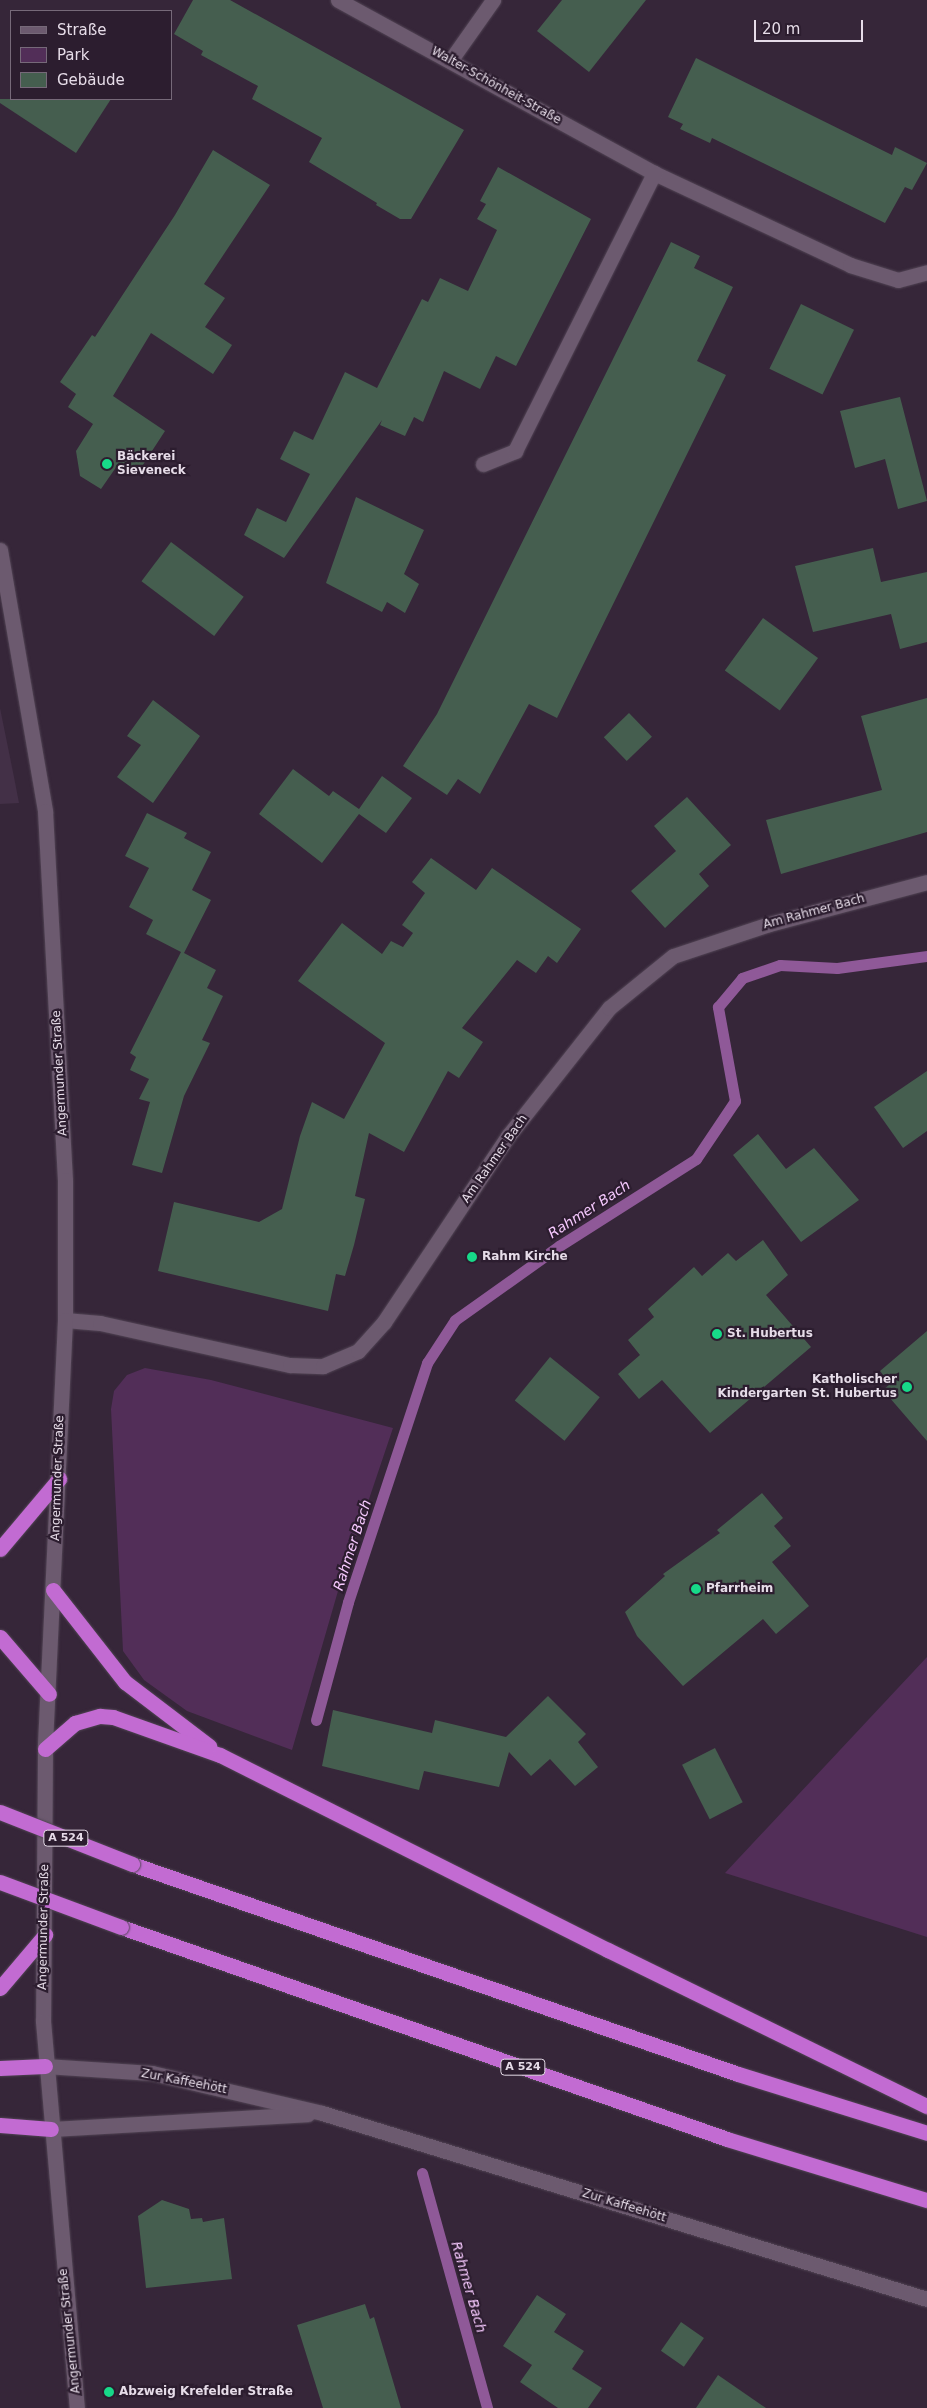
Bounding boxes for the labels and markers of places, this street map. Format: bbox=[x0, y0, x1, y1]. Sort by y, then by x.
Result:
place label: Bäckerei Sieveneck bbox=[117, 450, 186, 478]
marker: Bäckerei Sieveneck bbox=[101, 458, 113, 470]
place label: Rahm Kirche bbox=[482, 1250, 568, 1264]
marker: Rahm Kirche bbox=[466, 1251, 478, 1263]
place label: St. Hubertus bbox=[727, 1327, 813, 1341]
marker: St. Hubertus bbox=[711, 1328, 723, 1340]
place label: Katholischer Kindergarten St. Hubertus bbox=[717, 1373, 897, 1401]
marker: Katholischer Kindergarten St. Hubertus bbox=[901, 1381, 913, 1393]
place label: Pfarrheim bbox=[706, 1582, 773, 1596]
marker: Pfarrheim bbox=[690, 1583, 702, 1595]
place label: Abzweig Krefelder Straße bbox=[119, 2385, 293, 2399]
marker: Abzweig Krefelder Straße bbox=[103, 2386, 115, 2398]

